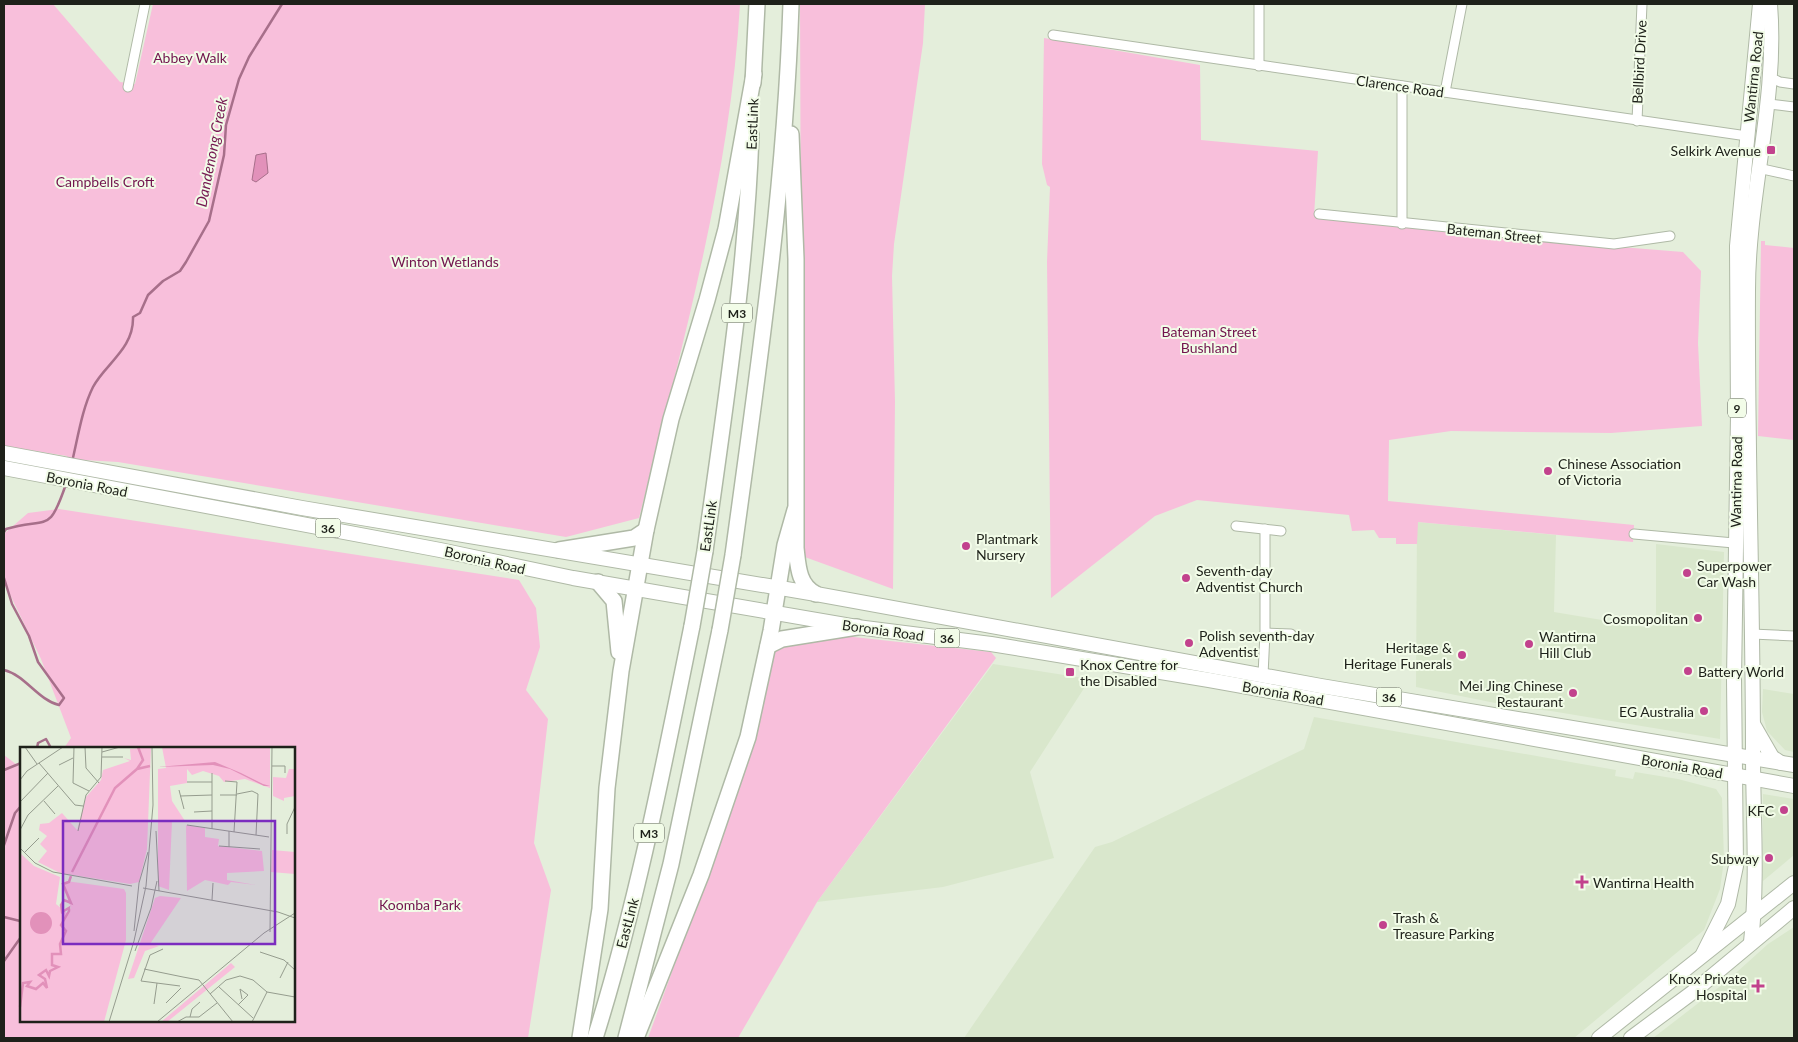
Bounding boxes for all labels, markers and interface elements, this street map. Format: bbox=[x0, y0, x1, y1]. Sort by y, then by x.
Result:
street label: Bellbird Drive bbox=[1628, 20, 1650, 104]
street label: Wantirna Road bbox=[1740, 31, 1766, 123]
park label: Abbey Walk bbox=[153, 49, 228, 66]
street label: Clarence Road bbox=[1355, 71, 1445, 101]
water label: Dandenong Creek bbox=[192, 95, 231, 208]
street label: EastLink bbox=[743, 97, 761, 150]
place label: Selkirk Avenue bbox=[1671, 142, 1761, 159]
marker: Selkirk Avenue bbox=[1765, 144, 1777, 156]
park label: Campbells Croft bbox=[56, 173, 155, 190]
street label: Bateman Street bbox=[1446, 220, 1542, 246]
park label: Winton Wetlands bbox=[391, 253, 499, 270]
road number: M3 bbox=[722, 304, 752, 322]
park label: Bateman Street Bushland bbox=[1162, 323, 1256, 356]
road number: 9 bbox=[1728, 398, 1746, 418]
street label: Wantirna Road bbox=[1727, 436, 1745, 528]
place label: Chinese Association of Victoria bbox=[1558, 455, 1681, 488]
marker: Chinese Association of Victoria bbox=[1542, 465, 1554, 477]
street label: Boronia Road bbox=[45, 468, 129, 500]
street label: EastLink bbox=[696, 498, 720, 553]
road number: 36 bbox=[316, 518, 340, 538]
place label: Plantmark Nursery bbox=[976, 530, 1039, 563]
marker: Plantmark Nursery bbox=[960, 540, 972, 552]
street label: Boronia Road bbox=[443, 542, 527, 578]
place label: Superpower Car Wash bbox=[1697, 557, 1772, 590]
place label: Seventh-day Adventist Church bbox=[1196, 562, 1303, 595]
marker: Superpower Car Wash bbox=[1681, 567, 1693, 579]
marker: Seventh-day Adventist Church bbox=[1180, 572, 1192, 584]
place label: Cosmopolitan bbox=[1603, 610, 1688, 627]
marker: Cosmopolitan bbox=[1692, 612, 1704, 624]
street label: Boronia Road bbox=[841, 616, 925, 644]
place label: Polish seventh-day Adventist bbox=[1199, 627, 1315, 660]
road number: 36 bbox=[934, 628, 960, 648]
place label: Wantirna Hill Club bbox=[1539, 628, 1596, 661]
marker: Polish seventh-day Adventist bbox=[1183, 637, 1195, 649]
marker: Wantirna Hill Club bbox=[1523, 638, 1535, 650]
place label: Heritage & Heritage Funerals bbox=[1344, 639, 1452, 672]
marker: Heritage & Heritage Funerals bbox=[1456, 649, 1468, 661]
place label: Knox Centre for the Disabled bbox=[1080, 656, 1178, 689]
place label: Battery World bbox=[1698, 663, 1784, 680]
marker: Battery World bbox=[1682, 665, 1694, 677]
marker: Knox Centre for the Disabled bbox=[1064, 666, 1076, 678]
street label: Boronia Road bbox=[1241, 677, 1325, 709]
place label: Mei Jing Chinese Restaurant bbox=[1459, 677, 1563, 710]
marker: Mei Jing Chinese Restaurant bbox=[1567, 687, 1579, 699]
road number: 36 bbox=[1376, 688, 1402, 706]
place label: EG Australia bbox=[1619, 703, 1694, 720]
marker: EG Australia bbox=[1698, 705, 1710, 717]
inset map bbox=[20, 747, 295, 1022]
street label: Boronia Road bbox=[1640, 750, 1724, 782]
place label: KFC bbox=[1748, 802, 1775, 819]
marker: KFC bbox=[1778, 804, 1790, 816]
road number: M3 bbox=[634, 824, 664, 842]
place label: Subway bbox=[1711, 850, 1760, 867]
marker: Subway bbox=[1763, 852, 1775, 864]
place label: Wantirna Health bbox=[1593, 874, 1694, 891]
marker: Wantirna Health bbox=[1575, 875, 1589, 889]
street label: EastLink bbox=[612, 895, 642, 950]
park label: Koomba Park bbox=[379, 896, 462, 913]
place label: Trash & Treasure Parking bbox=[1393, 909, 1494, 942]
marker: Trash & Treasure Parking bbox=[1377, 919, 1389, 931]
place label: Knox Private Hospital bbox=[1669, 970, 1747, 1003]
marker: Knox Private Hospital bbox=[1751, 979, 1765, 993]

